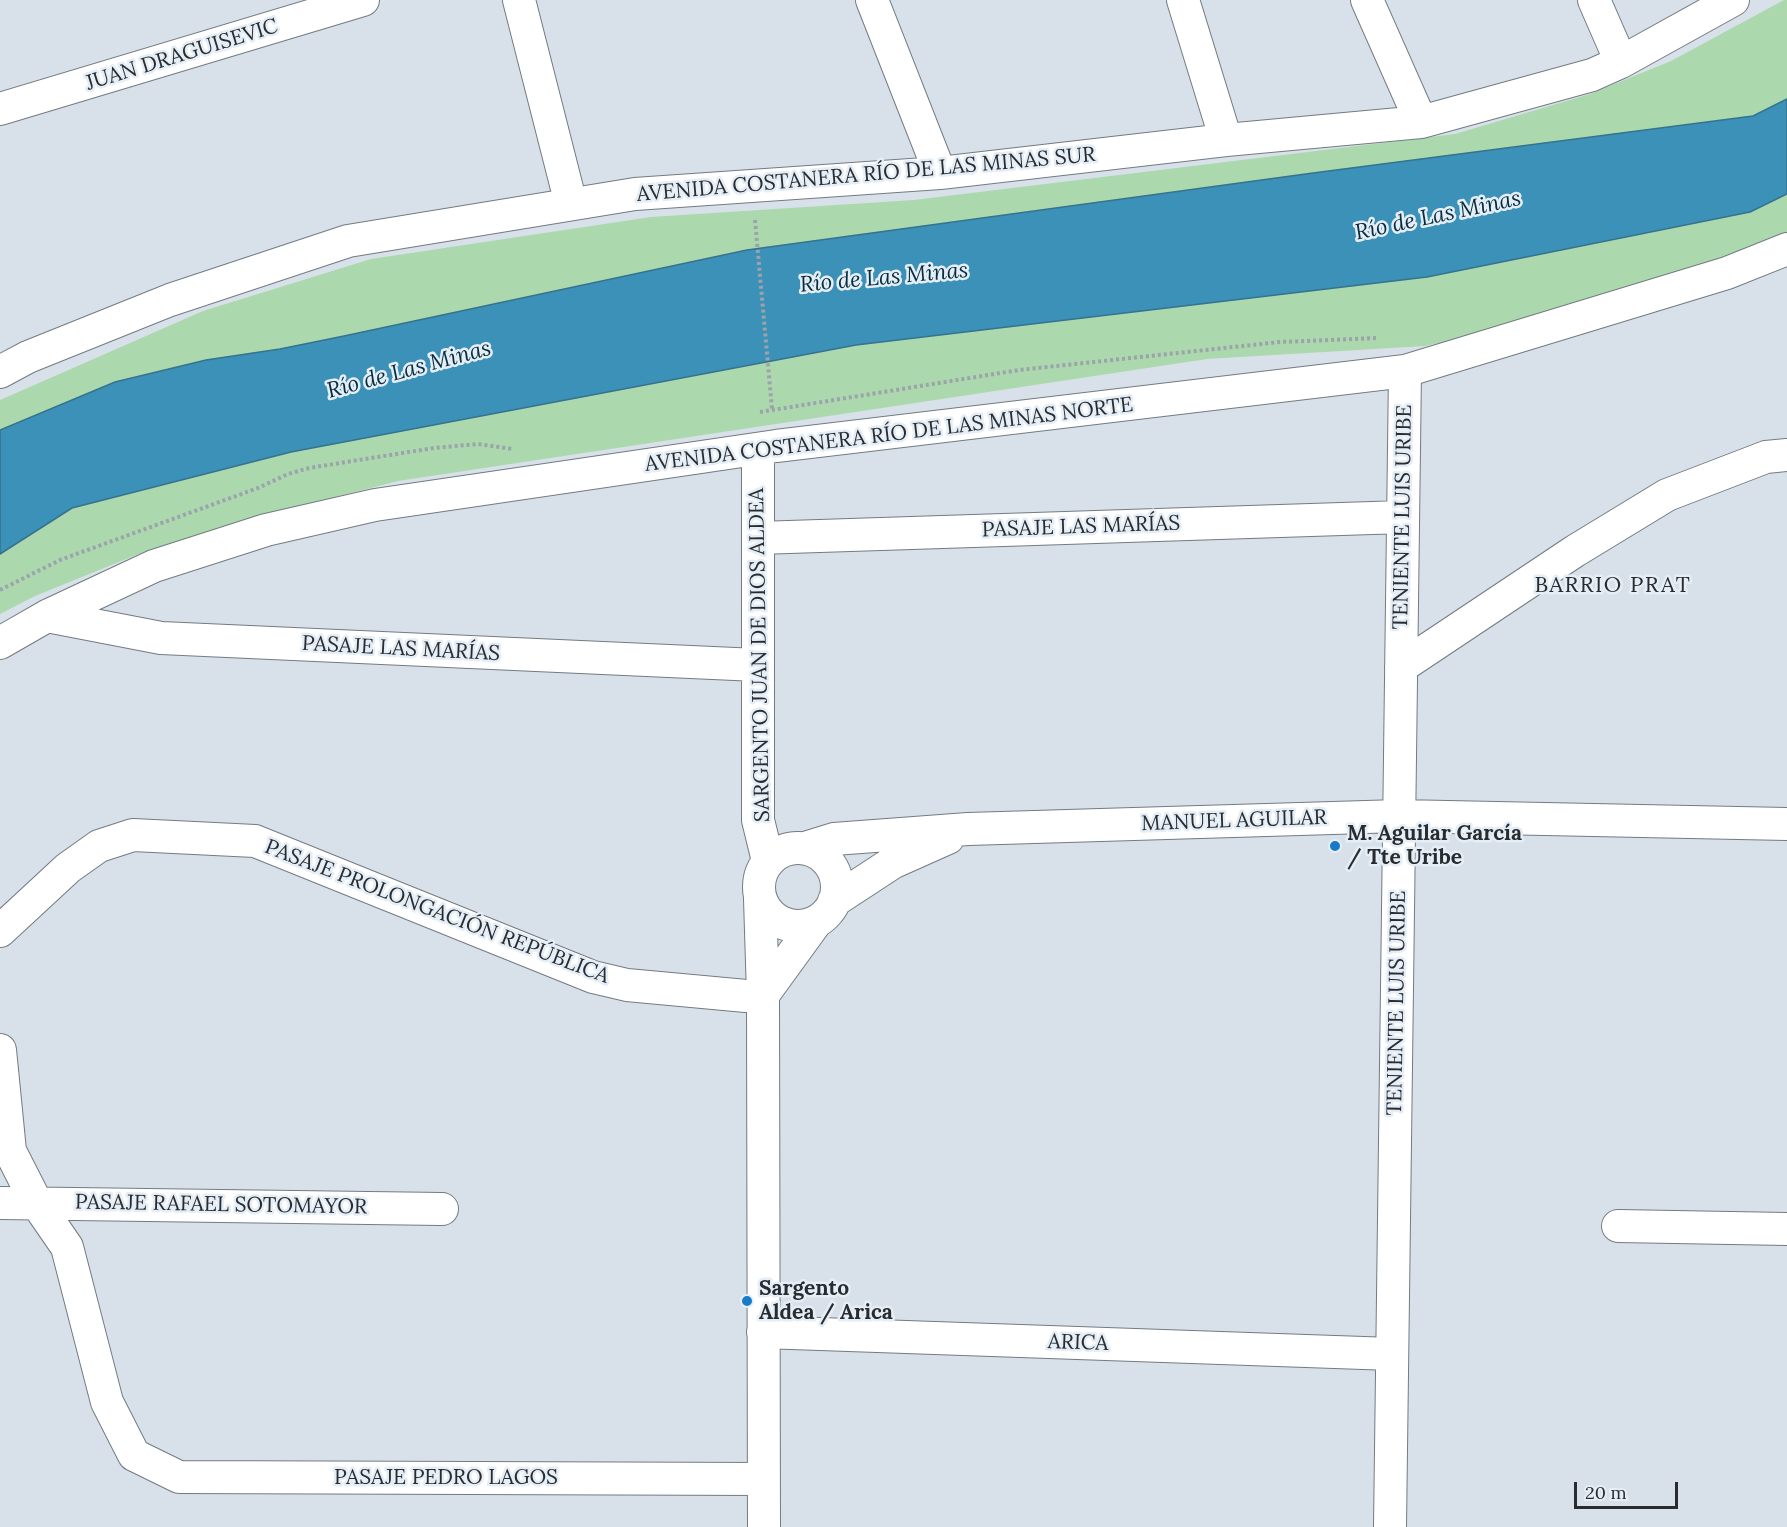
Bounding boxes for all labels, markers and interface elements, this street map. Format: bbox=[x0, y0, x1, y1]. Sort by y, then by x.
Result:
street label: JUAN DRAGUISEVIC bbox=[83, 14, 281, 96]
street label: AVENIDA COSTANERA RÍO DE LAS MINAS SUR bbox=[636, 142, 1096, 208]
water label: Río de Las Minas bbox=[1353, 186, 1523, 246]
water label: Río de Las Minas bbox=[799, 257, 969, 299]
water label: Río de Las Minas bbox=[324, 335, 494, 405]
street label: AVENIDA COSTANERA RÍO DE LAS MINAS NORTE bbox=[643, 393, 1135, 477]
street label: TENIENTE LUIS URIBE bbox=[1388, 404, 1418, 630]
street label: SARGENTO JUAN DE DIOS ALDEA bbox=[744, 488, 776, 822]
street label: PASAJE LAS MARÍAS bbox=[981, 511, 1181, 543]
district label: BARRIO PRAT bbox=[1535, 573, 1691, 599]
street label: PASAJE LAS MARÍAS bbox=[301, 631, 501, 667]
street label: MANUEL AGUILAR bbox=[1141, 805, 1327, 837]
place label: M. Aguilar García / Tte Uribe bbox=[1347, 821, 1522, 871]
street label: PASAJE PROLONGACIÓN REPÚBLICA bbox=[261, 835, 613, 989]
marker: M. Aguilar García / Tte Uribe bbox=[1328, 839, 1342, 853]
street label: TENIENTE LUIS URIBE bbox=[1382, 890, 1412, 1116]
street label: PASAJE RAFAEL SOTOMAYOR bbox=[75, 1190, 367, 1220]
place label: Sargento Aldea / Arica bbox=[759, 1276, 893, 1326]
marker: Sargento Aldea / Arica bbox=[740, 1294, 754, 1308]
street label: ARICA bbox=[1047, 1329, 1109, 1357]
street label: PASAJE PEDRO LAGOS bbox=[334, 1465, 558, 1491]
scale bar bbox=[1577, 1470, 1680, 1508]
text: 20 m bbox=[1585, 1481, 1627, 1504]

